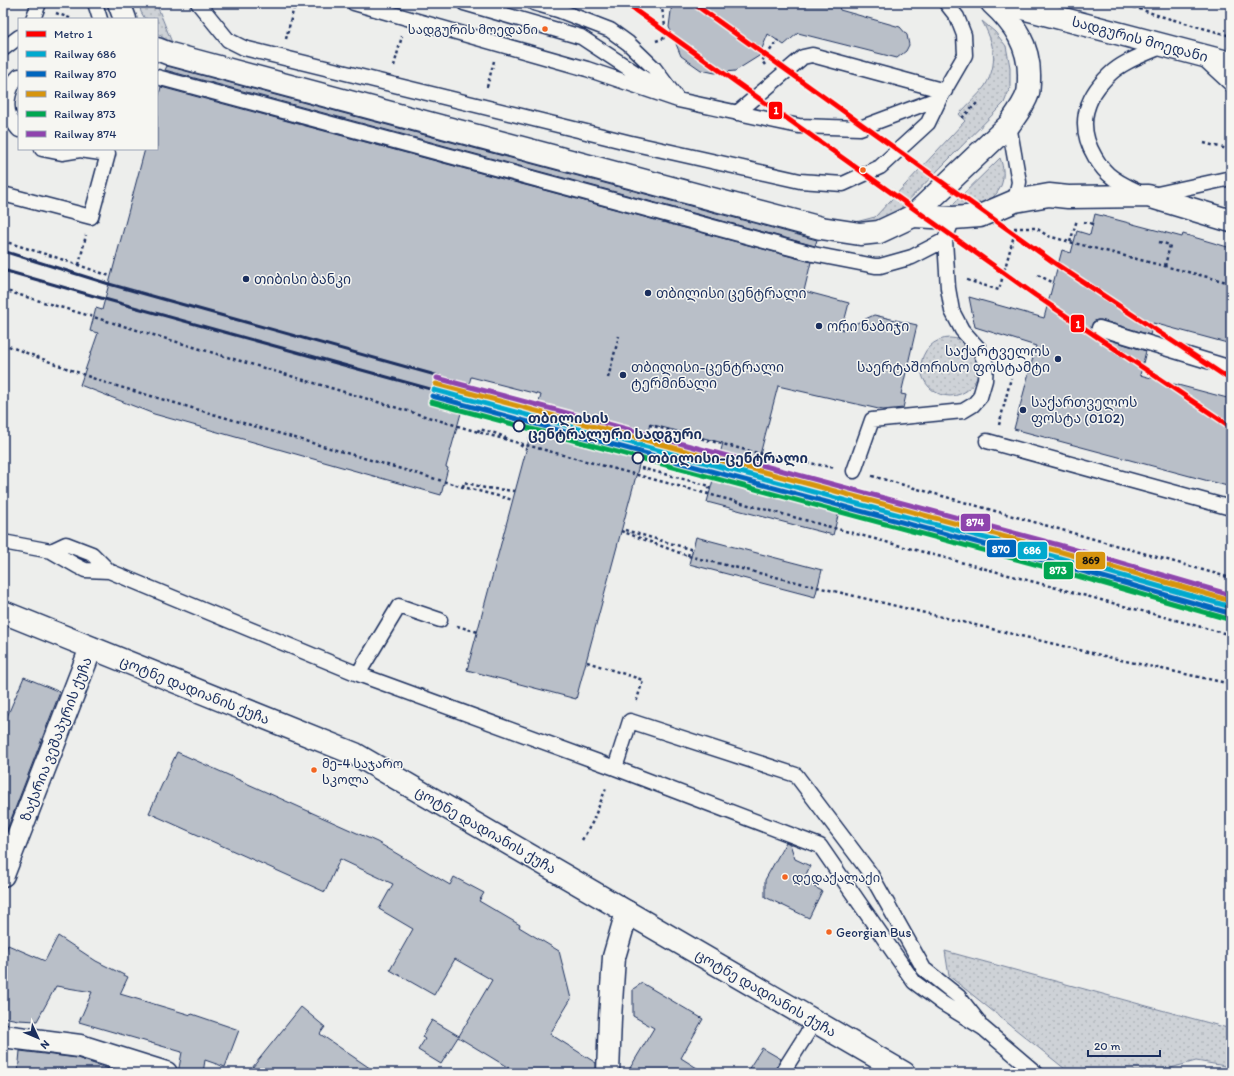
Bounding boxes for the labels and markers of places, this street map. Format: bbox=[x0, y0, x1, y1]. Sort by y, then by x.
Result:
place label: სადგურის მოედანი bbox=[408, 22, 538, 38]
marker: სადგურის მოედანი bbox=[540, 24, 550, 34]
unlabelled marker bbox=[858, 165, 868, 175]
place label: თიბისი ბანკი bbox=[254, 271, 351, 288]
marker: თიბისი ბანკი bbox=[241, 274, 251, 284]
place label: თბილისი ცენტრალი bbox=[656, 285, 807, 302]
marker: თბილისი ცენტრალი bbox=[643, 288, 653, 298]
place label: ორი ნაბიჯი bbox=[827, 318, 909, 335]
marker: ორი ნაბიჯი bbox=[814, 321, 824, 331]
place label: საქარტველოს საერტაშორისო ფოსტამტი bbox=[857, 343, 1050, 376]
marker: საქარტველოს საერტაშორისო ფოსტამტი bbox=[1053, 354, 1063, 364]
place label: თბილისი-ცენტრალი ტერმინალი bbox=[631, 359, 784, 392]
marker: თბილისი-ცენტრალი ტერმინალი bbox=[618, 370, 628, 380]
place label: საქართველოს ფოსტა (0102) bbox=[1031, 394, 1138, 427]
marker: საქართველოს ფოსტა (0102) bbox=[1018, 405, 1028, 415]
place label: თბილისის ცენტრალური სადგური bbox=[528, 410, 702, 443]
marker: თბილისის ცენტრალური სადგური bbox=[512, 419, 526, 433]
place label: თბილისი-ცენტრალი bbox=[648, 450, 808, 467]
marker: თბილისი-ცენტრალი bbox=[631, 451, 645, 465]
place label: მე-4 საჯარო სკოლა bbox=[322, 756, 403, 788]
marker: მე-4 საჯარო სკოლა bbox=[309, 765, 319, 775]
place label: დედაქალაქი bbox=[792, 870, 880, 886]
marker: დედაქალაქი bbox=[780, 872, 790, 882]
place label: Georgian Bus bbox=[836, 925, 911, 940]
marker: Georgian Bus bbox=[824, 927, 834, 937]

